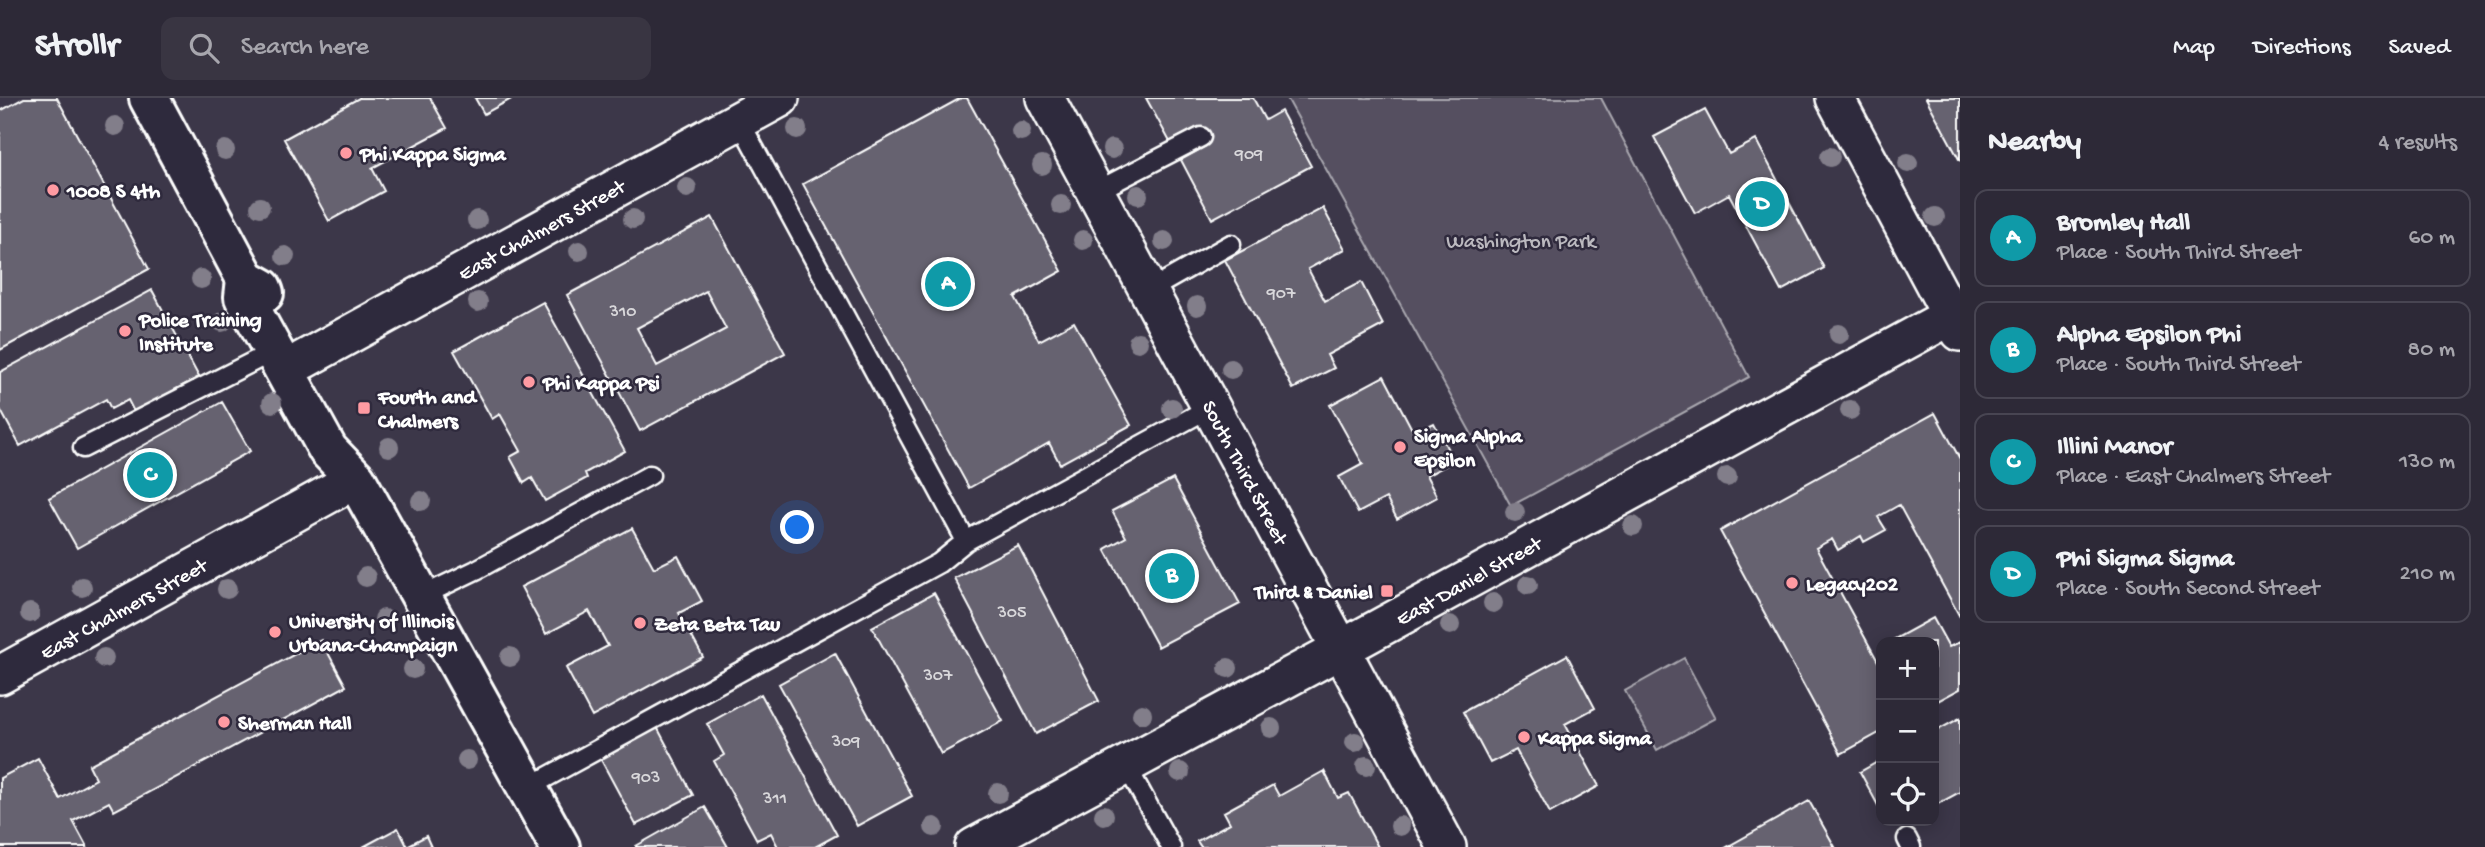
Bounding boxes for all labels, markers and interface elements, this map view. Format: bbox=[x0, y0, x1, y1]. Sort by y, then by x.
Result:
search box bbox=[161, 17, 651, 80]
text: Strollr bbox=[35, 29, 119, 67]
icon: search bbox=[185, 29, 223, 67]
text: Search here bbox=[241, 33, 369, 64]
text: Map bbox=[2173, 34, 2215, 63]
text: Directions bbox=[2253, 34, 2351, 63]
text: Saved bbox=[2389, 34, 2450, 63]
text: Nearby bbox=[1988, 126, 2081, 161]
text: 4 results bbox=[2378, 130, 2457, 157]
place label: Phi Kappa Sigma bbox=[359, 144, 507, 169]
marker: Phi Kappa Sigma bbox=[338, 145, 354, 161]
house number: 909 bbox=[1234, 145, 1263, 166]
street label: East Chalmers Street bbox=[455, 175, 633, 288]
pin: D bbox=[1739, 178, 1785, 230]
place label: 1008 S 4th bbox=[66, 181, 161, 206]
marker: 1008 S 4th bbox=[45, 182, 61, 198]
text: Bromley Hall bbox=[2057, 209, 2190, 240]
text: A bbox=[2006, 225, 2020, 252]
text: 60 m bbox=[2409, 225, 2455, 252]
park label: Washington Park bbox=[1446, 231, 1598, 256]
text: Place · South Third Street bbox=[2057, 240, 2301, 267]
pin: A bbox=[925, 258, 971, 310]
house number: 907 bbox=[1266, 284, 1296, 305]
house number: 310 bbox=[609, 302, 636, 323]
place label: Police Training Institute bbox=[138, 310, 262, 359]
text: Alpha Epsilon Phi bbox=[2057, 321, 2241, 352]
marker: Police Training Institute bbox=[117, 323, 133, 339]
text: B bbox=[2007, 337, 2019, 364]
text: 80 m bbox=[2408, 337, 2455, 364]
text: Place · South Third Street bbox=[2057, 352, 2301, 379]
place label: Phi Kappa Psi bbox=[542, 373, 660, 398]
marker: Phi Kappa Psi bbox=[521, 374, 537, 390]
place label: Fourth and Chalmers bbox=[377, 387, 478, 436]
street label: South Third Street bbox=[1194, 397, 1293, 552]
marker: Fourth and Chalmers bbox=[356, 400, 372, 416]
place label: Sigma Alpha Epsilon bbox=[1414, 426, 1523, 475]
text: Illini Manor bbox=[2057, 433, 2172, 464]
marker: Sigma Alpha Epsilon bbox=[1392, 439, 1408, 455]
pin: C bbox=[127, 449, 173, 501]
text: C bbox=[2007, 449, 2019, 476]
text: 130 m bbox=[2399, 449, 2455, 476]
text: Place · East Chalmers Street bbox=[2057, 464, 2330, 491]
your location bbox=[780, 510, 814, 544]
street label: East Daniel Street bbox=[1393, 532, 1549, 633]
text: Phi Sigma Sigma bbox=[2057, 545, 2234, 576]
pin: B bbox=[1149, 550, 1195, 602]
street label: East Chalmers Street bbox=[37, 554, 215, 667]
text: D bbox=[2006, 561, 2021, 588]
text: 210 m bbox=[2400, 561, 2455, 588]
place label: Legacy202 bbox=[1806, 574, 1899, 599]
marker: Legacy202 bbox=[1784, 575, 1800, 591]
text: Place · South Second Street bbox=[2057, 576, 2319, 603]
place label: Third & Daniel bbox=[1252, 582, 1373, 607]
marker: Third & Daniel bbox=[1379, 583, 1395, 599]
house number: 305 bbox=[996, 603, 1027, 624]
place label: University of Illinois Urbana-Champaign bbox=[289, 611, 458, 660]
place label: Zeta Beta Tau bbox=[654, 614, 780, 639]
marker: Zeta Beta Tau bbox=[632, 615, 648, 631]
marker: University of Illinois Urbana-Champaign bbox=[267, 624, 283, 640]
map controls bbox=[1876, 637, 1939, 826]
button: + bbox=[1876, 637, 1939, 700]
house number: 307 bbox=[923, 666, 953, 687]
button: − bbox=[1876, 700, 1939, 763]
place label: Sherman Hall bbox=[238, 713, 352, 738]
marker: Sherman Hall bbox=[216, 714, 232, 730]
place label: Kappa Sigma bbox=[1537, 728, 1653, 753]
marker: Kappa Sigma bbox=[1516, 729, 1532, 745]
house number: 309 bbox=[831, 732, 860, 753]
button: locate bbox=[1876, 763, 1939, 826]
house number: 903 bbox=[631, 768, 660, 789]
house number: 311 bbox=[762, 789, 787, 810]

